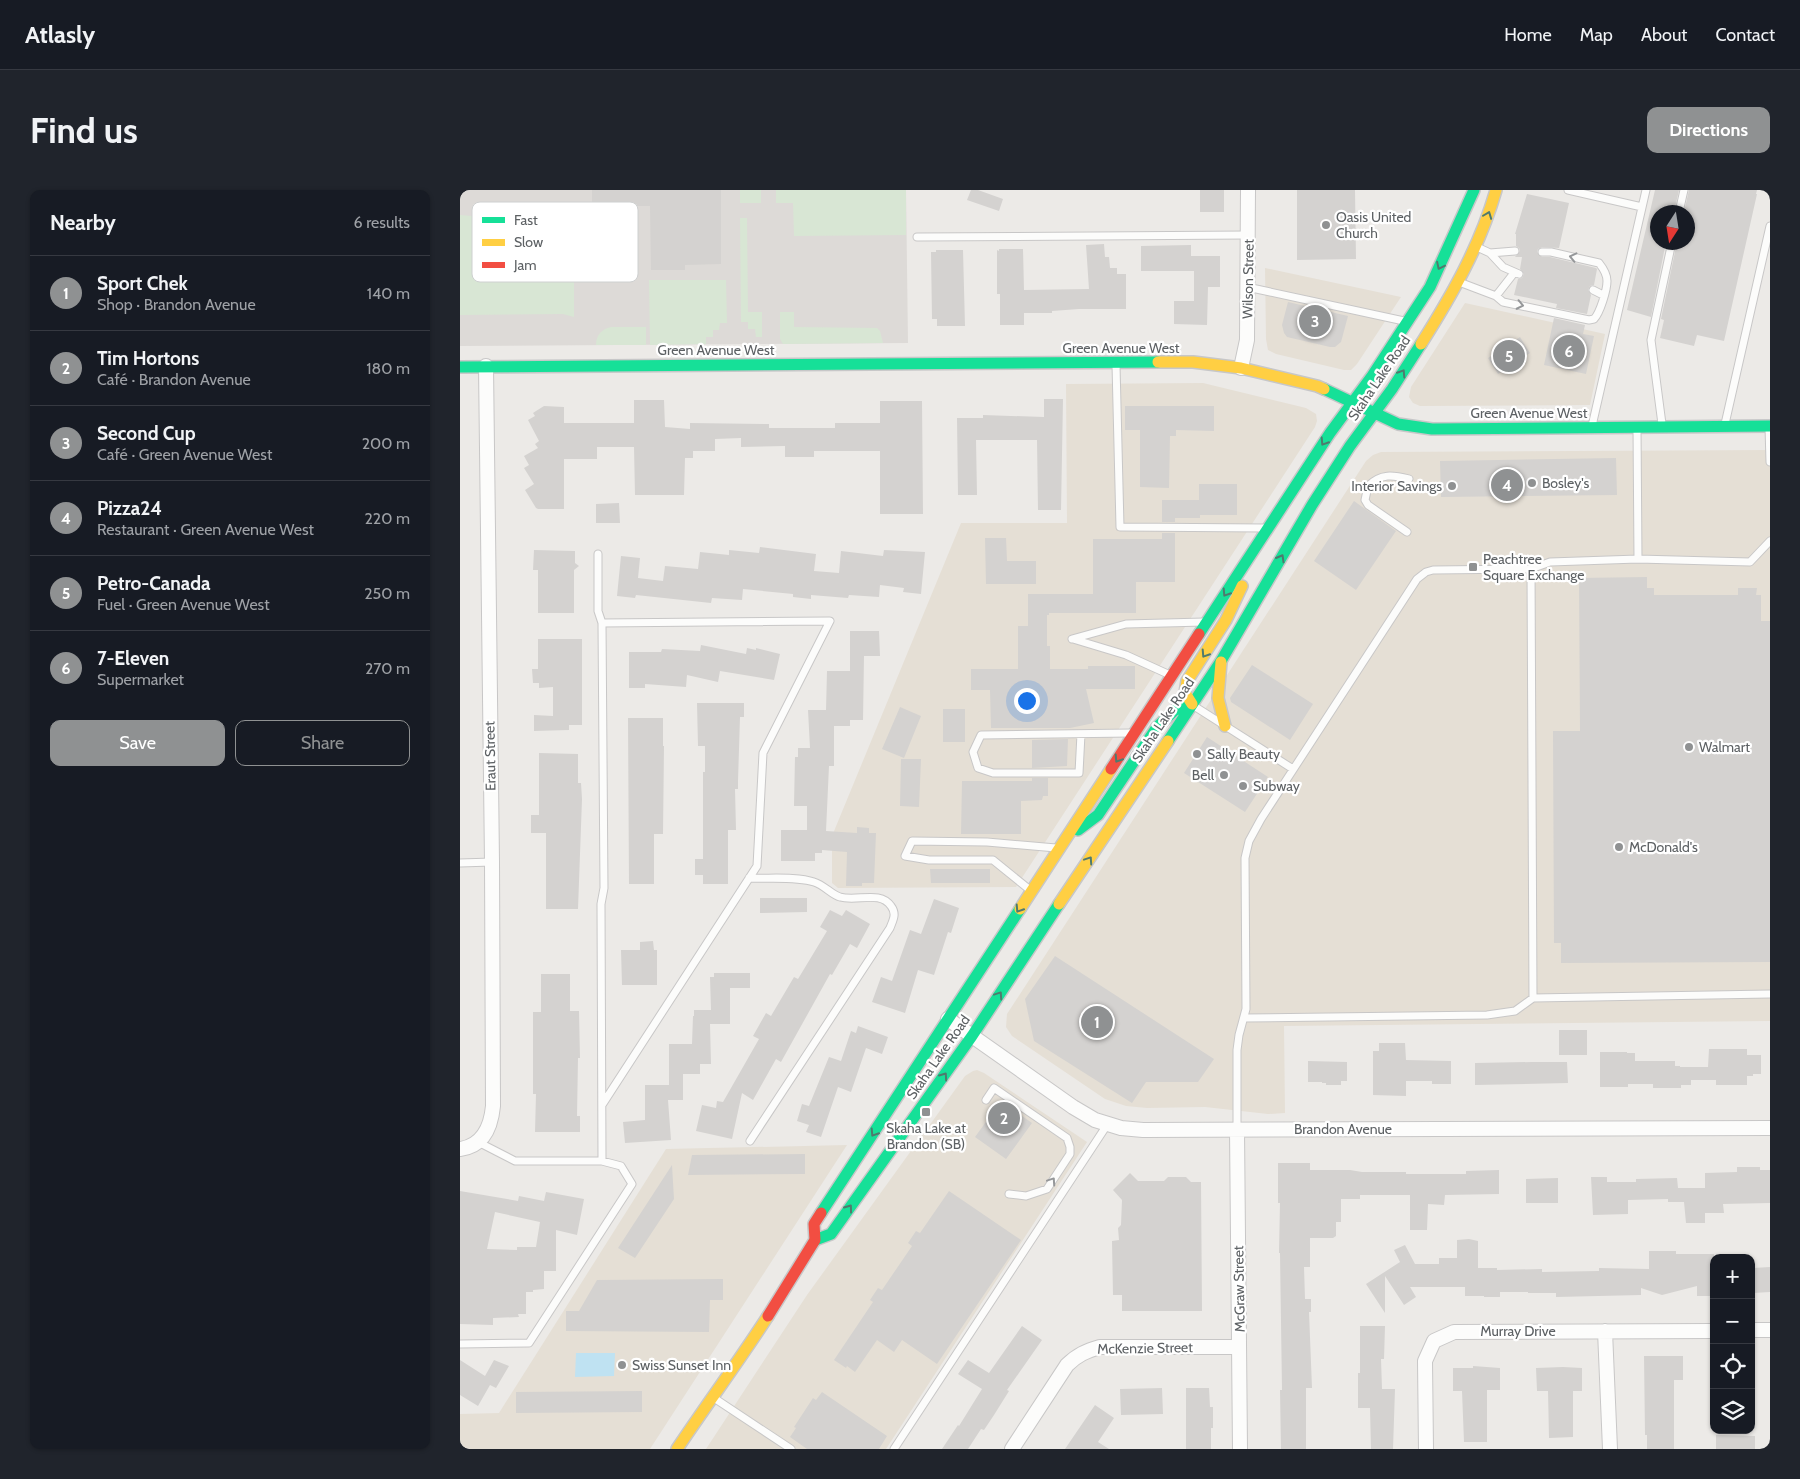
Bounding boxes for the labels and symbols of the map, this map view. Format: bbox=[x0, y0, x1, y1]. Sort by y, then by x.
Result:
legend bbox=[472, 202, 638, 282]
north arrow bbox=[1650, 205, 1695, 250]
place label: Oasis United Church bbox=[1336, 208, 1411, 242]
text: Fast bbox=[514, 211, 538, 229]
one-way arrow bbox=[1482, 212, 1492, 220]
marker: Oasis United Church bbox=[1320, 219, 1332, 231]
text: Slow bbox=[514, 233, 543, 251]
street label: Wilson Street bbox=[1238, 239, 1258, 319]
one-way arrow bbox=[1569, 252, 1578, 263]
text: Jam bbox=[513, 256, 536, 274]
one-way arrow bbox=[1436, 261, 1446, 270]
one-way arrow bbox=[1516, 299, 1525, 310]
pin: 3 bbox=[1299, 302, 1331, 340]
street label: Skaha Lake Road bbox=[1344, 332, 1414, 424]
pin: 6 bbox=[1553, 332, 1585, 370]
pin: 5 bbox=[1493, 337, 1525, 375]
street label: Green Avenue West bbox=[1063, 339, 1180, 357]
street label: Green Avenue West bbox=[658, 341, 775, 359]
one-way arrow bbox=[1396, 369, 1405, 379]
street label: Green Avenue West bbox=[1471, 404, 1588, 422]
one-way arrow bbox=[1321, 437, 1330, 446]
pin: 4 bbox=[1491, 466, 1523, 504]
place label: Bosley's bbox=[1542, 474, 1589, 492]
place label: Interior Savings bbox=[1351, 477, 1442, 495]
marker: Bosley's bbox=[1526, 477, 1538, 489]
marker: Interior Savings bbox=[1446, 480, 1458, 492]
place label: Peachtree Square Exchange bbox=[1483, 550, 1584, 584]
one-way arrow bbox=[1275, 555, 1285, 564]
marker: Peachtree Square Exchange bbox=[1467, 561, 1479, 573]
one-way arrow bbox=[1222, 588, 1232, 597]
one-way arrow bbox=[1201, 649, 1211, 658]
street label: Skaha Lake Road bbox=[1128, 674, 1198, 766]
your location bbox=[1014, 688, 1040, 714]
street label: Eraut Street bbox=[480, 721, 500, 791]
place label: Walmart bbox=[1699, 738, 1750, 756]
marker: Walmart bbox=[1683, 741, 1695, 753]
place label: Sally Beauty bbox=[1207, 745, 1280, 763]
marker: Sally Beauty bbox=[1191, 748, 1203, 760]
one-way arrow bbox=[1114, 753, 1124, 762]
place label: Bell bbox=[1192, 766, 1215, 784]
marker: Bell bbox=[1218, 769, 1230, 781]
place label: Subway bbox=[1253, 777, 1300, 795]
marker: Subway bbox=[1237, 780, 1249, 792]
place label: McDonald's bbox=[1629, 838, 1698, 856]
marker: McDonald's bbox=[1613, 841, 1625, 853]
one-way arrow bbox=[1082, 856, 1092, 865]
one-way arrow bbox=[1016, 904, 1026, 913]
one-way arrow bbox=[993, 991, 1002, 1001]
pin: 1 bbox=[1081, 1003, 1113, 1041]
street label: Skaha Lake Road bbox=[902, 1011, 974, 1103]
one-way arrow bbox=[938, 1072, 947, 1082]
pin: 2 bbox=[988, 1099, 1020, 1137]
marker: Skaha Lake at Brandon (SB) bbox=[920, 1106, 932, 1118]
place label: Skaha Lake at Brandon (SB) bbox=[886, 1119, 966, 1153]
street label: Brandon Avenue bbox=[1294, 1120, 1392, 1138]
one-way arrow bbox=[870, 1128, 880, 1137]
one-way arrow bbox=[1046, 1177, 1056, 1186]
one-way arrow bbox=[843, 1205, 853, 1214]
street label: McGraw Street bbox=[1229, 1245, 1249, 1333]
street label: Murray Drive bbox=[1480, 1322, 1556, 1340]
street label: McKenzie Street bbox=[1097, 1338, 1193, 1358]
place label: Swiss Sunset Inn bbox=[632, 1356, 731, 1374]
marker: Swiss Sunset Inn bbox=[616, 1359, 628, 1371]

